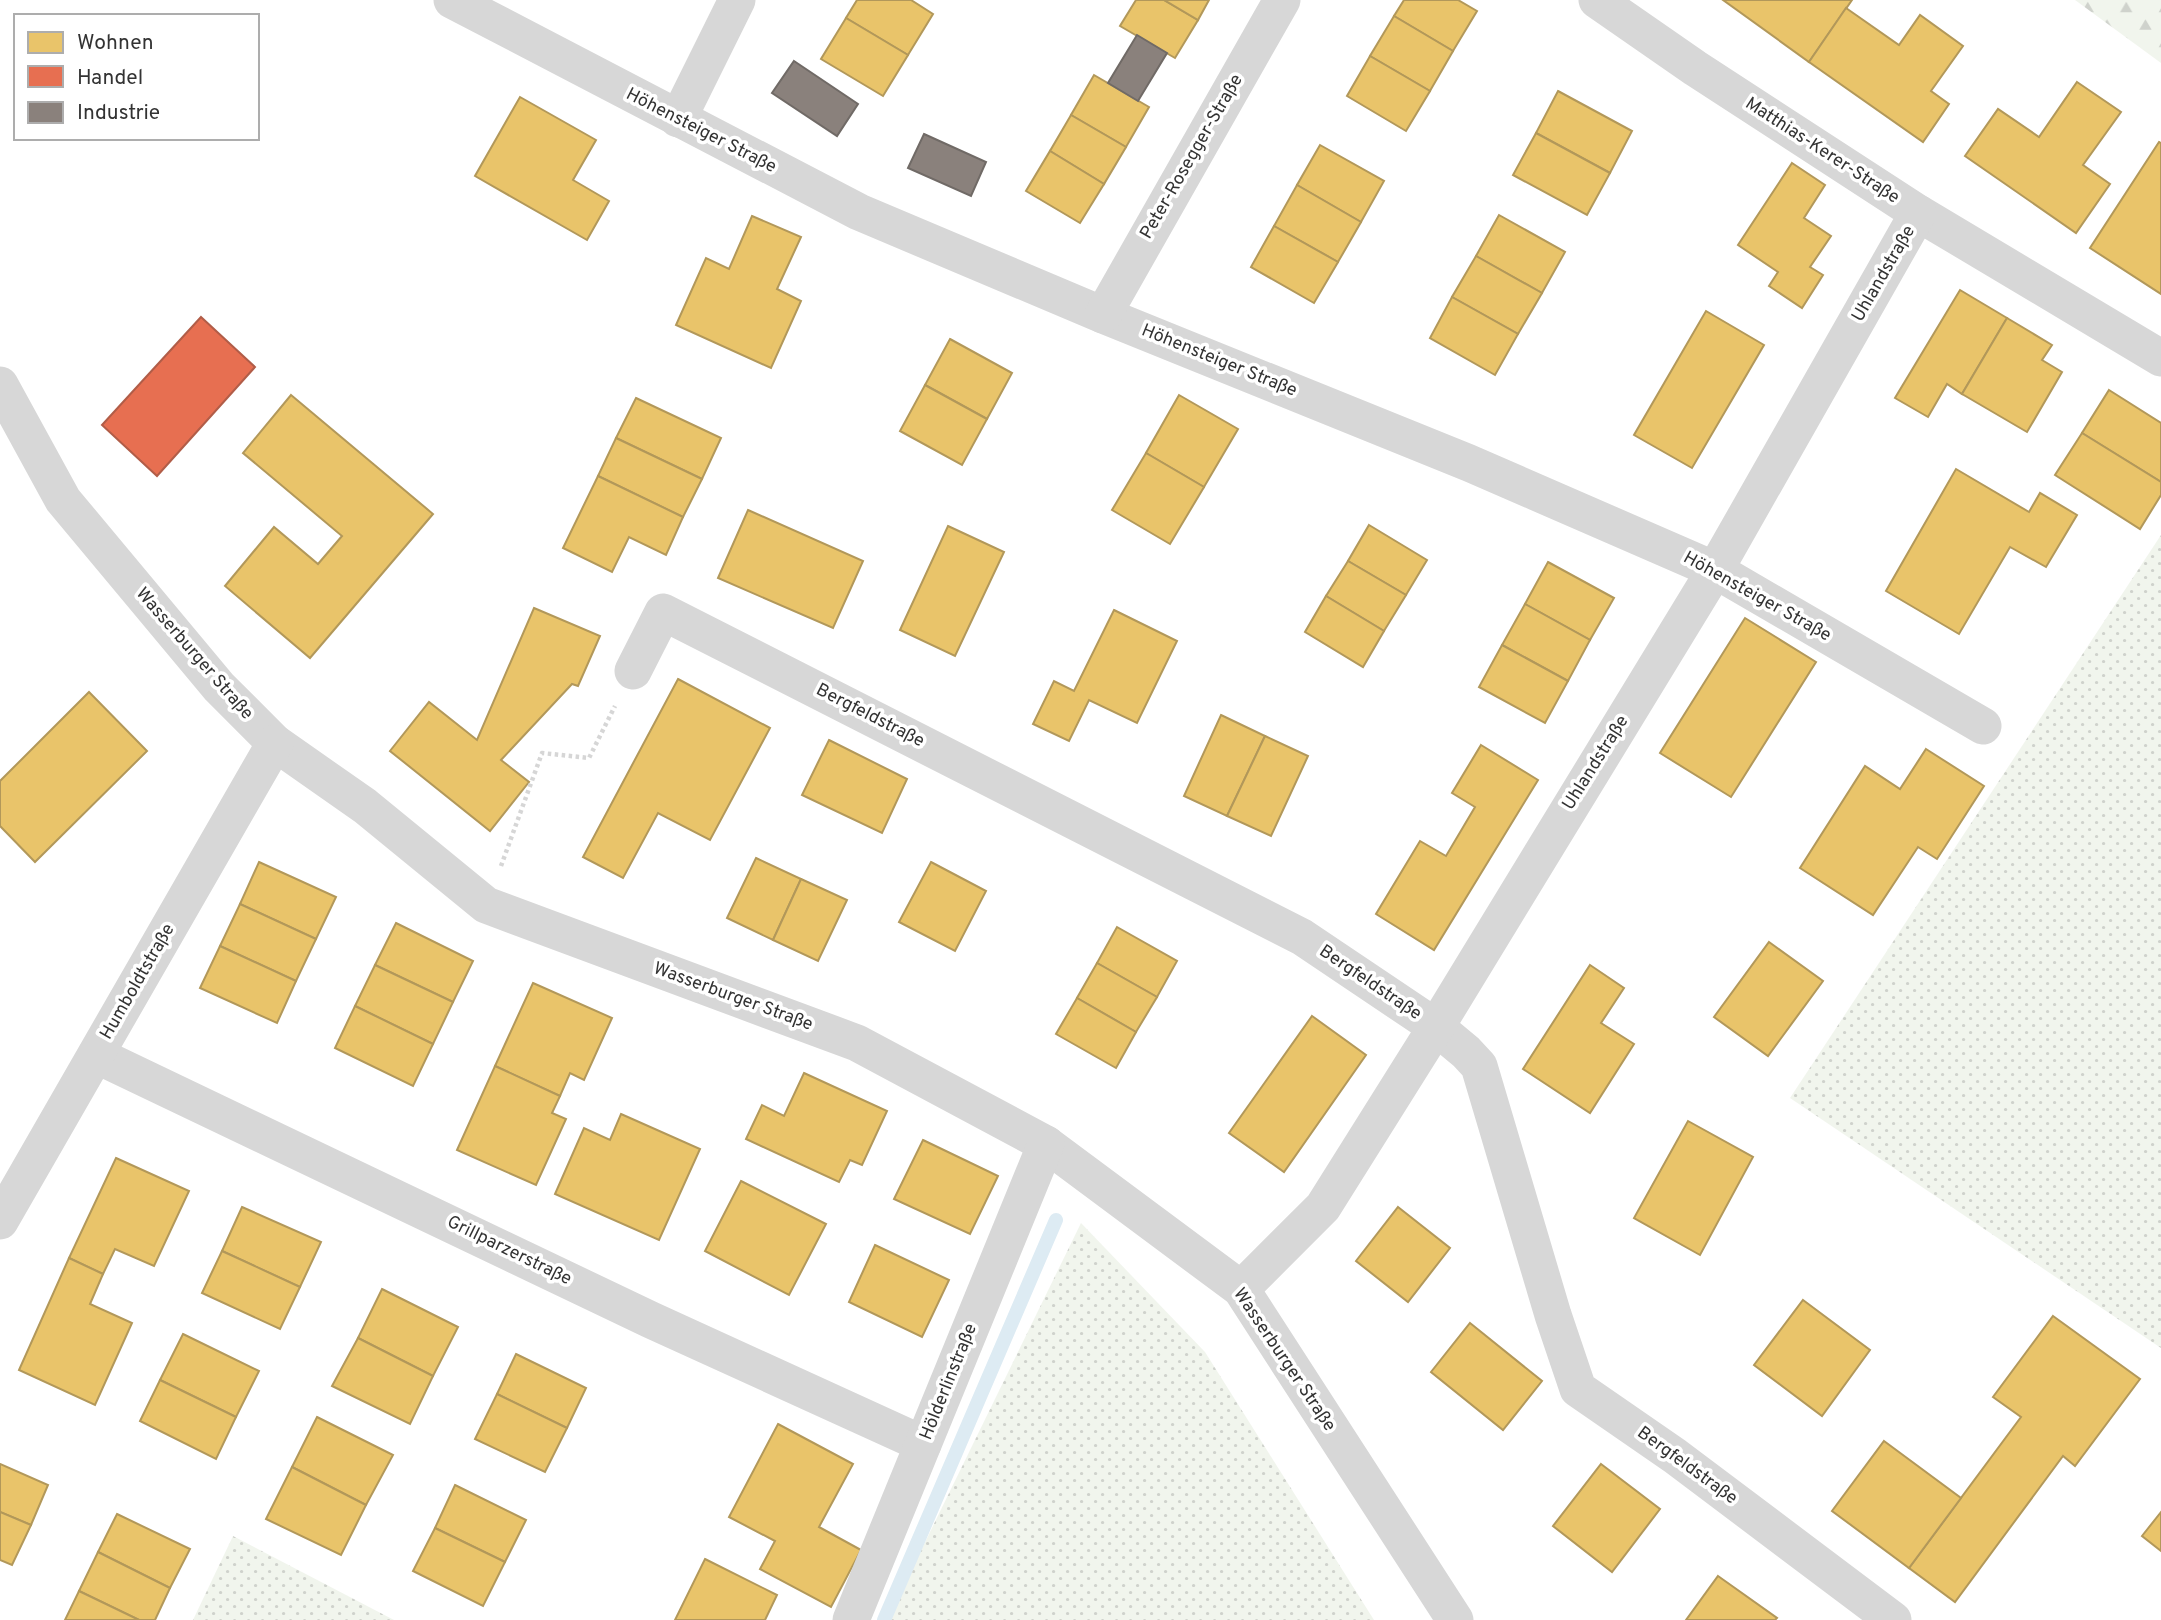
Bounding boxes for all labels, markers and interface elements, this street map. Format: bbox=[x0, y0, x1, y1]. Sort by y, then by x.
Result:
legend bbox=[14, 14, 259, 140]
text: Wohnen bbox=[77, 30, 154, 57]
text: Handel bbox=[77, 65, 143, 92]
street label: Peter-Rosegger-Straße bbox=[1135, 70, 1249, 244]
street label: Höhensteiger Straße bbox=[622, 83, 780, 179]
street label: Matthias-Kerer-Straße bbox=[1740, 92, 1904, 210]
text: Industrie bbox=[77, 100, 160, 127]
street label: Uhlandstraße bbox=[1847, 222, 1921, 326]
street label: Höhensteiger Straße bbox=[1138, 319, 1300, 403]
street label: Höhensteiger Straße bbox=[1679, 547, 1835, 647]
street label: Wasserburger Straße bbox=[130, 583, 258, 725]
street label: Bergfeldstraße bbox=[812, 679, 928, 753]
street label: Uhlandstraße bbox=[1558, 711, 1634, 815]
street label: Humboldtstraße bbox=[96, 920, 180, 1044]
street label: Bergfeldstraße bbox=[1314, 940, 1426, 1026]
street label: Wasserburger Straße bbox=[650, 957, 816, 1037]
street label: Grillparzerstraße bbox=[443, 1211, 575, 1291]
street label: Wasserburger Straße bbox=[1227, 1284, 1341, 1436]
street label: Hölderlinstraße bbox=[915, 1320, 983, 1444]
street label: Bergfeldstraße bbox=[1632, 1422, 1742, 1510]

